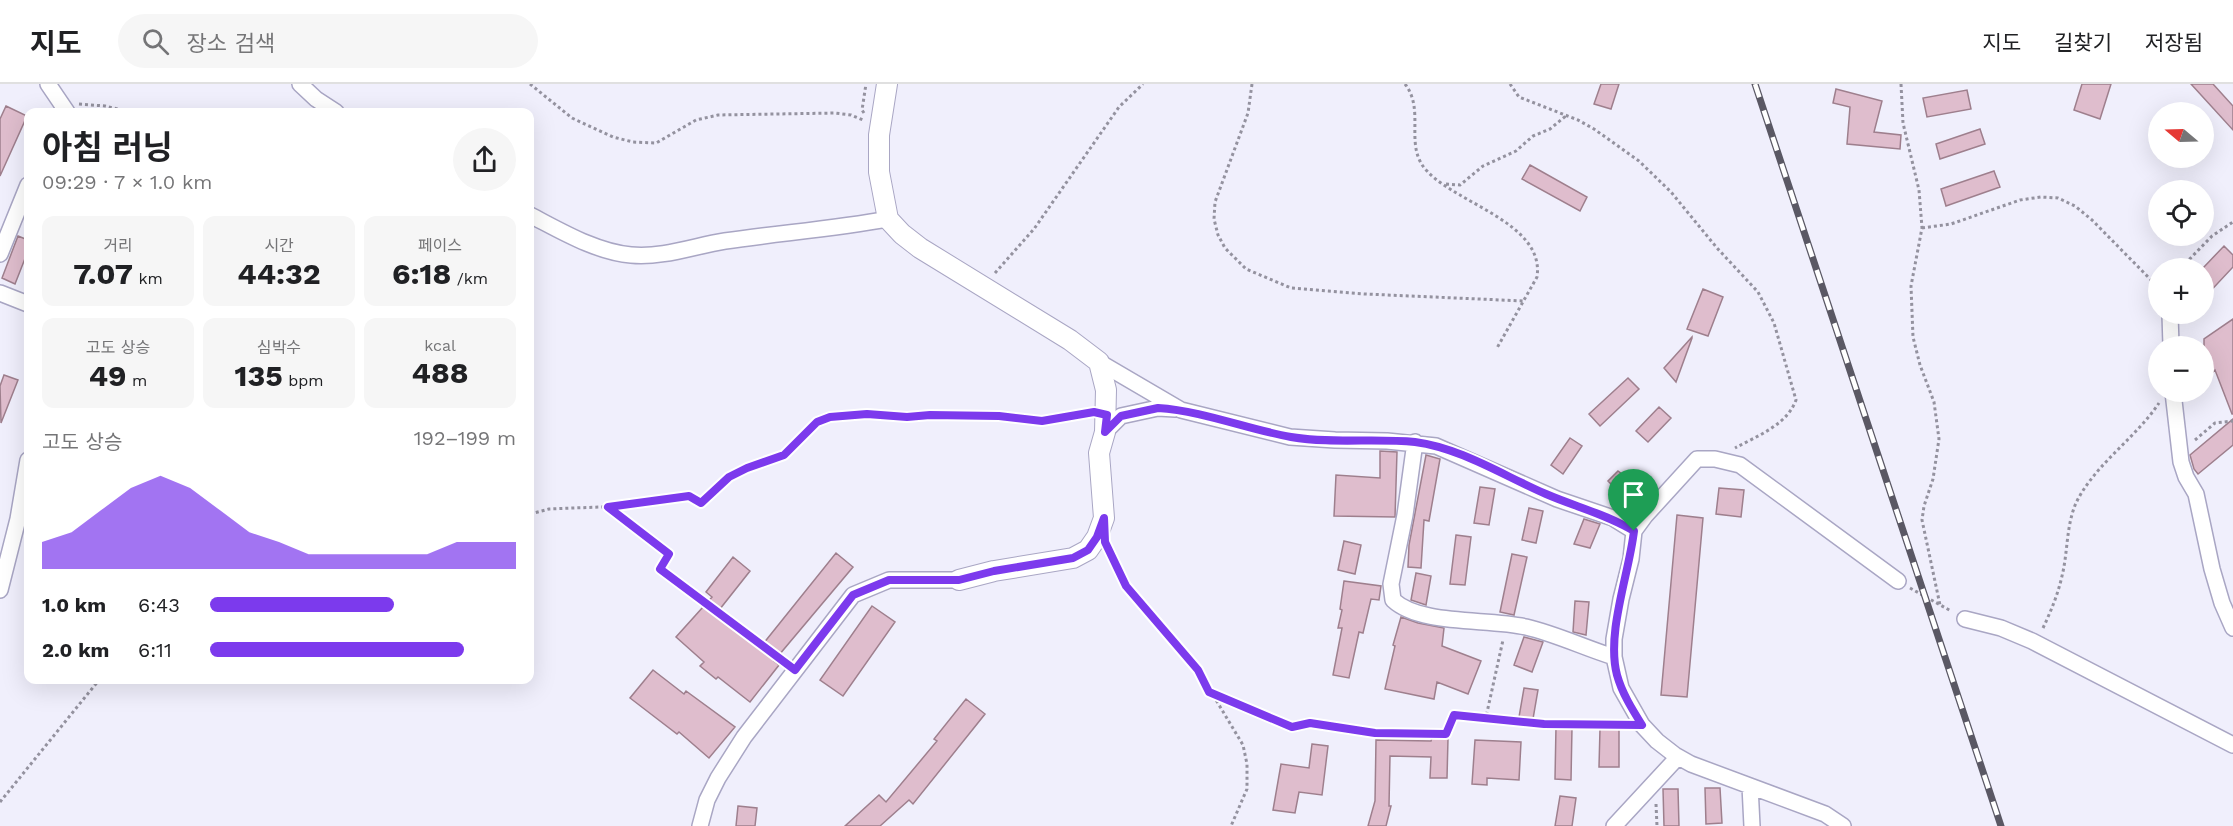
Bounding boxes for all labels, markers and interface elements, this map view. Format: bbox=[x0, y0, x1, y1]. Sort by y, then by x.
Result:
search box bbox=[118, 14, 538, 68]
icon: search bbox=[139, 25, 172, 58]
text: 지도 bbox=[30, 27, 82, 60]
text: 지도 bbox=[1982, 30, 2021, 55]
text: 길찾기 bbox=[2054, 30, 2112, 55]
text: 저장됨 bbox=[2145, 30, 2203, 55]
text: 장소 검색 bbox=[187, 31, 275, 56]
north arrow bbox=[2148, 102, 2214, 168]
map controls bbox=[2148, 102, 2214, 402]
text: 아침 러닝 bbox=[42, 128, 173, 167]
button: share bbox=[453, 128, 516, 191]
text: 09:29 · 7 × 1.0 km bbox=[42, 170, 212, 194]
button: locate bbox=[2148, 180, 2214, 246]
text: 거리 bbox=[103, 236, 133, 255]
text: 시간 bbox=[264, 236, 294, 255]
text: 페이스 bbox=[418, 236, 462, 255]
text: 7.07 bbox=[73, 256, 133, 291]
text: 44:32 bbox=[237, 256, 321, 291]
text: 6:18 bbox=[392, 256, 451, 291]
button: + bbox=[2148, 258, 2214, 324]
text: km bbox=[133, 269, 163, 288]
text: /km bbox=[451, 269, 488, 288]
text: kcal bbox=[424, 336, 456, 355]
button: − bbox=[2148, 336, 2214, 402]
text: 고도 상승 bbox=[86, 338, 150, 357]
text: 심박수 bbox=[257, 338, 301, 357]
text: 488 bbox=[412, 355, 469, 390]
text: 49 bbox=[89, 358, 127, 393]
text: 135 bbox=[235, 358, 283, 393]
text: m bbox=[127, 371, 147, 390]
text: bpm bbox=[283, 371, 324, 390]
text: 192–199 m bbox=[414, 426, 516, 450]
text: 고도 상승 bbox=[42, 430, 122, 454]
pin bbox=[1608, 469, 1659, 531]
icon: arrive bbox=[1617, 478, 1650, 511]
text: 1.0 km bbox=[42, 593, 106, 617]
text: 6:43 bbox=[138, 593, 180, 617]
text: 2.0 km bbox=[42, 638, 109, 662]
text: 6:11 bbox=[138, 638, 172, 662]

